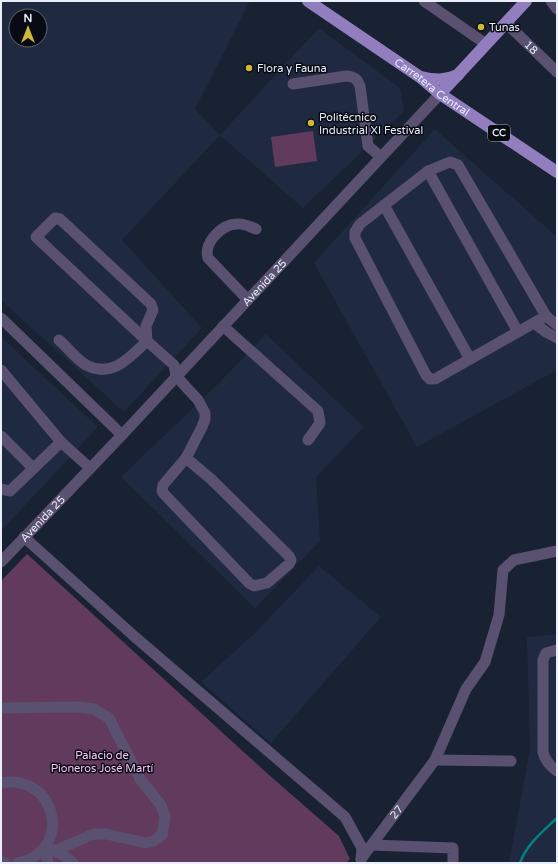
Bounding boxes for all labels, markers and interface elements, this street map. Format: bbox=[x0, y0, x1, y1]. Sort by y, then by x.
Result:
north arrow bbox=[8, 8, 48, 48]
text: N bbox=[24, 12, 32, 25]
place label: Tunas bbox=[489, 21, 520, 34]
marker: Tunas bbox=[476, 22, 486, 32]
street label: 18 bbox=[522, 38, 541, 57]
street label: Carretera Central bbox=[392, 55, 472, 118]
place label: Flora y Fauna bbox=[257, 62, 327, 75]
marker: Flora y Fauna bbox=[244, 63, 254, 73]
place label: Politécnico Industrial XI Festival bbox=[319, 111, 423, 137]
marker: Politécnico Industrial XI Festival bbox=[306, 118, 316, 128]
road number: CC bbox=[488, 125, 510, 141]
street label: Avenida 25 bbox=[239, 256, 289, 309]
street label: Avenida 25 bbox=[17, 493, 68, 544]
park label: Palacio de Pioneros José Martí bbox=[51, 749, 154, 775]
street label: 27 bbox=[387, 802, 406, 821]

